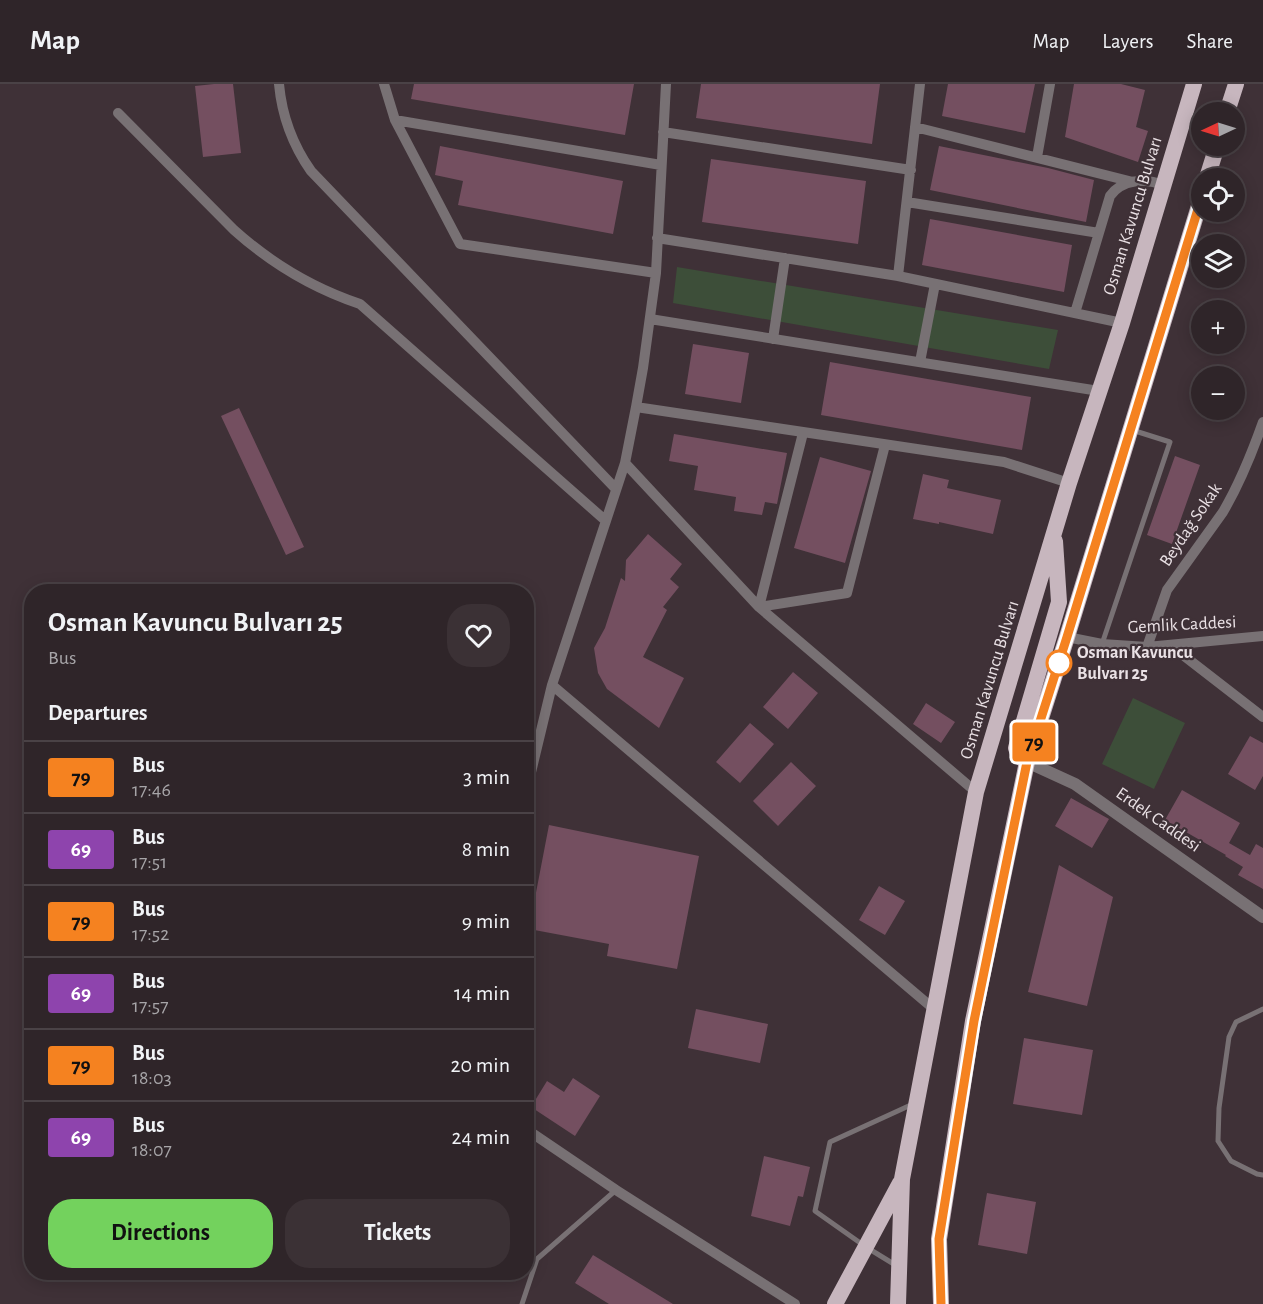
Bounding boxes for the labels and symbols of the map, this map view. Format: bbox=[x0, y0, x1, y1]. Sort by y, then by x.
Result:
north arrow bbox=[1191, 102, 1245, 156]
street label: Osman Kavuncu Bulvarı bbox=[1100, 135, 1166, 297]
street label: Beydağ Sokak bbox=[1157, 480, 1226, 570]
street label: Osman Kavuncu Bulvarı bbox=[957, 599, 1023, 761]
street label: Gemlik Caddesi bbox=[1127, 613, 1237, 637]
place label: Osman Kavuncu Bulvarı 25 bbox=[1077, 644, 1193, 683]
marker: Osman Kavuncu Bulvarı 25 bbox=[1046, 650, 1072, 676]
line badge: 79 bbox=[1007, 722, 1061, 762]
street label: Erdek Caddesi bbox=[1112, 784, 1204, 856]

